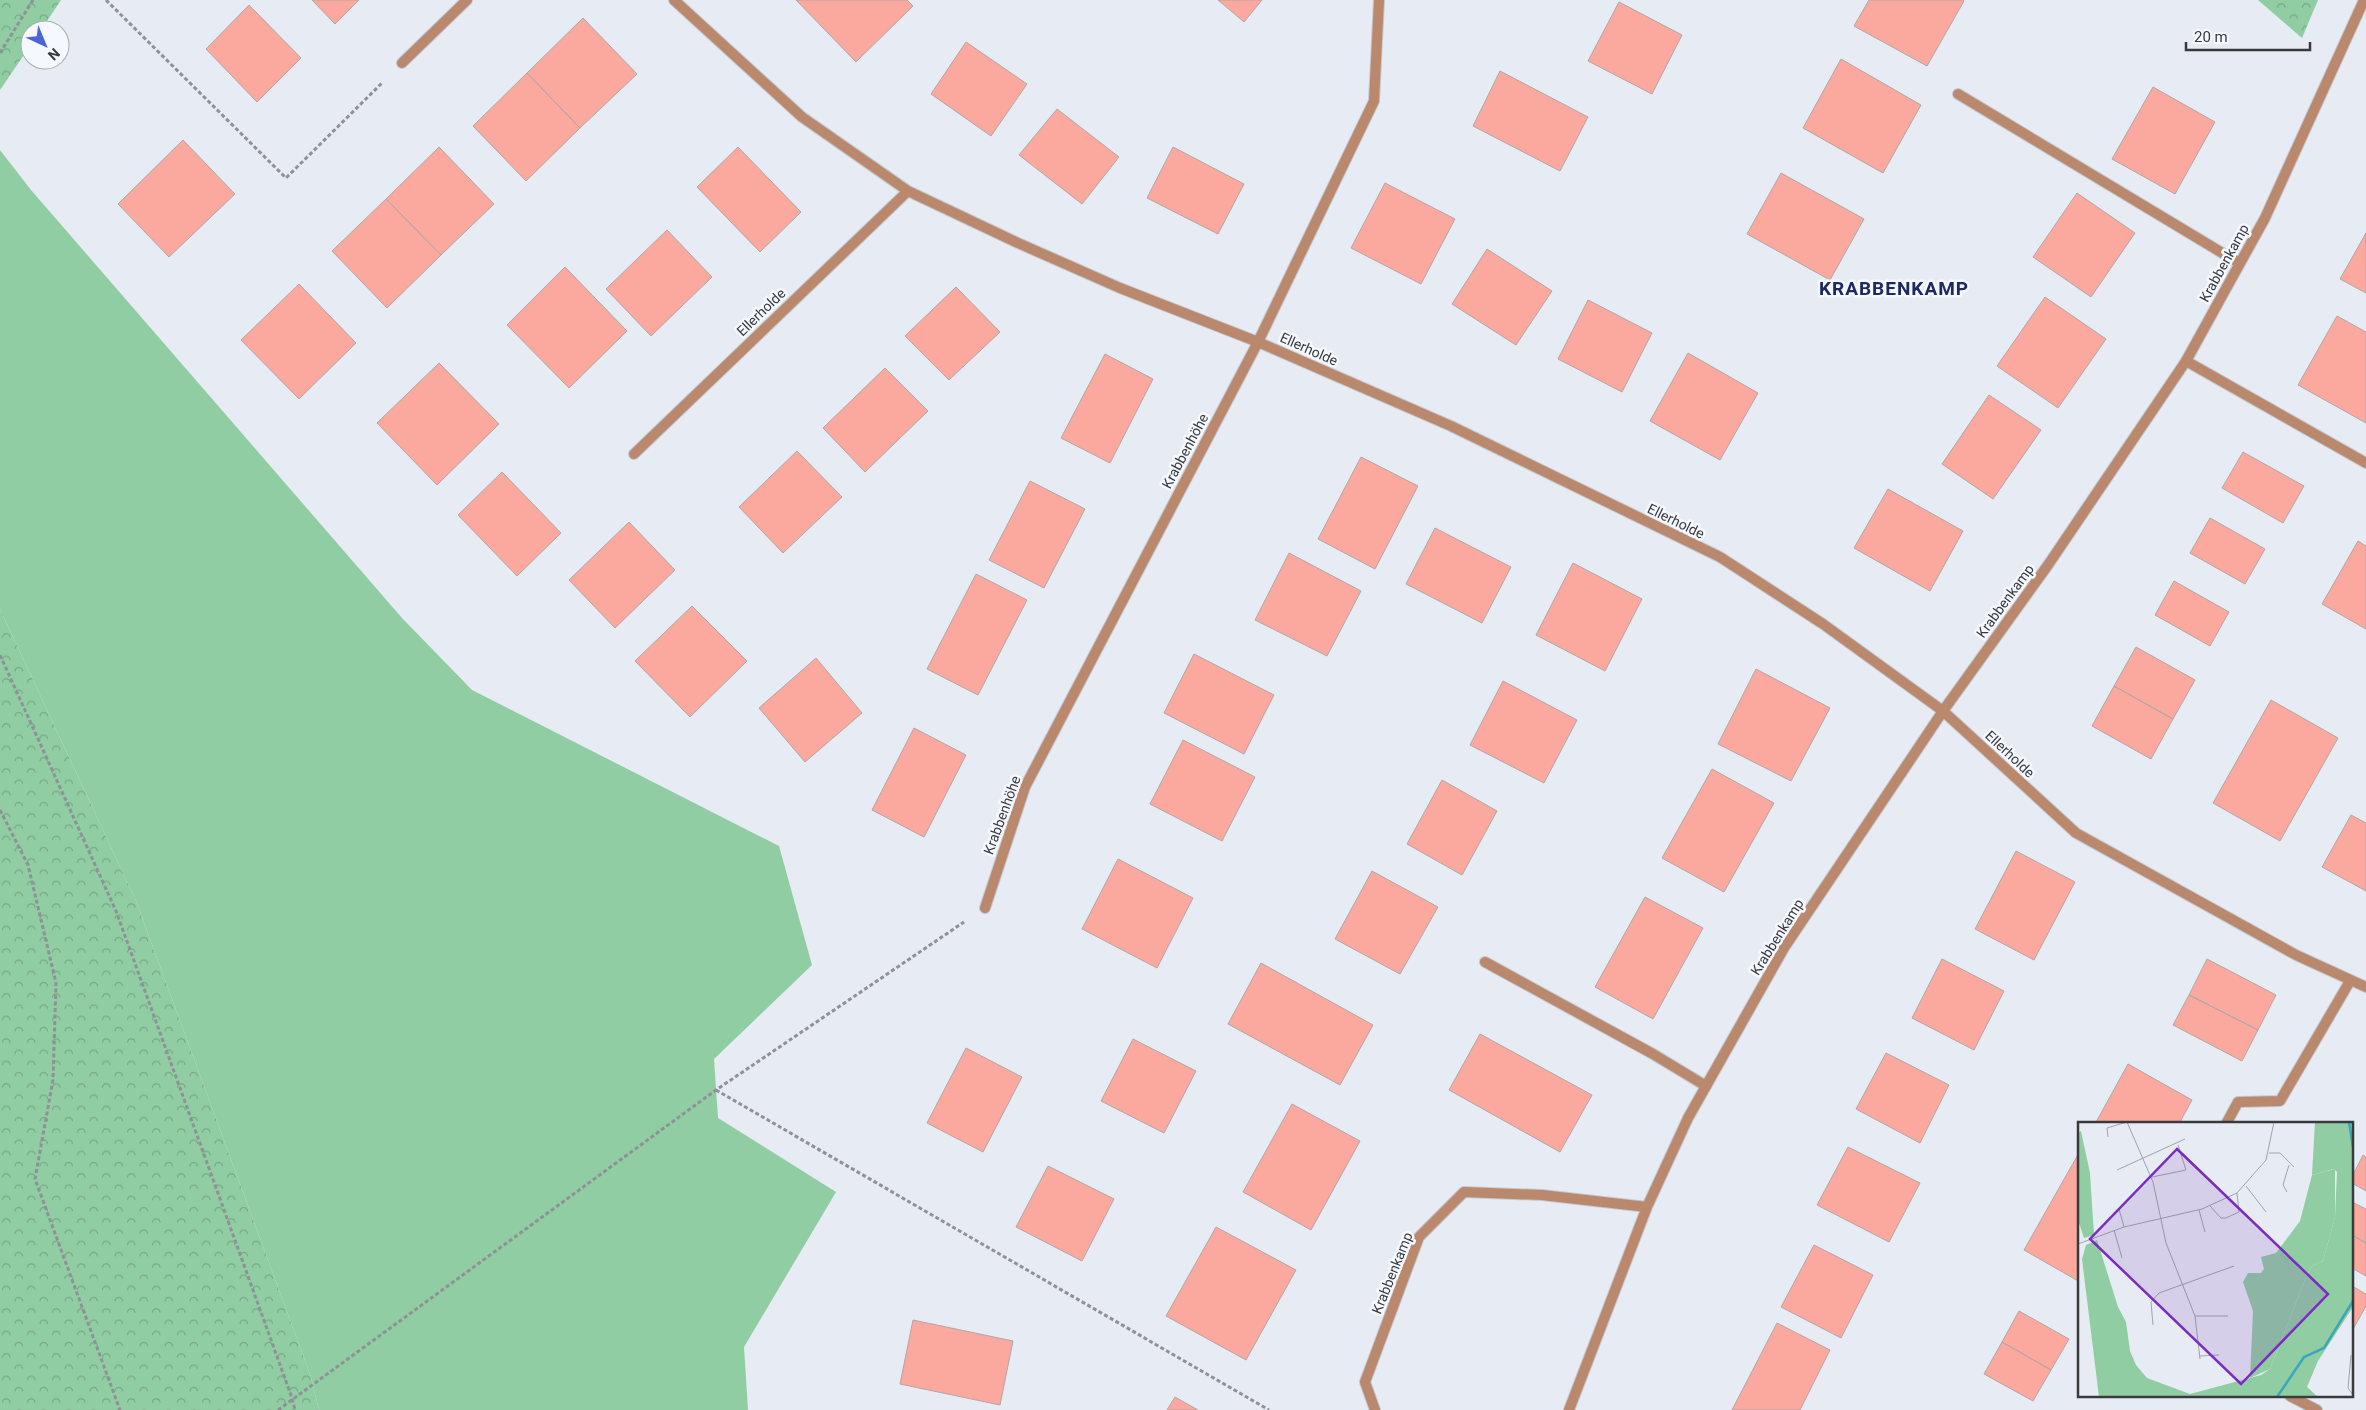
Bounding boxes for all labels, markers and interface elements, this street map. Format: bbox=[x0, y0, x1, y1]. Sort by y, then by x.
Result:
north arrow bbox=[20, 20, 70, 70]
scale bar bbox=[2186, 20, 2310, 52]
text: 20 m bbox=[2194, 28, 2228, 46]
text: N bbox=[45, 45, 63, 64]
street label: Krabbenkamp bbox=[2196, 221, 2252, 305]
district label: KRABBENKAMP bbox=[1819, 277, 1969, 300]
street label: Ellerholde bbox=[733, 285, 789, 339]
street label: Ellerholde bbox=[1278, 329, 1340, 369]
street label: Krabbenhöhe bbox=[1159, 411, 1211, 491]
street label: Ellerholde bbox=[1645, 500, 1707, 542]
street label: Krabbenkamp bbox=[1973, 561, 2037, 641]
street label: Ellerholde bbox=[1982, 727, 2038, 781]
street label: Krabbenhöhe bbox=[980, 773, 1024, 857]
street label: Krabbenkamp bbox=[1747, 896, 1807, 978]
inset map bbox=[2078, 1122, 2354, 1398]
street label: Krabbenkamp bbox=[1368, 1230, 1416, 1316]

